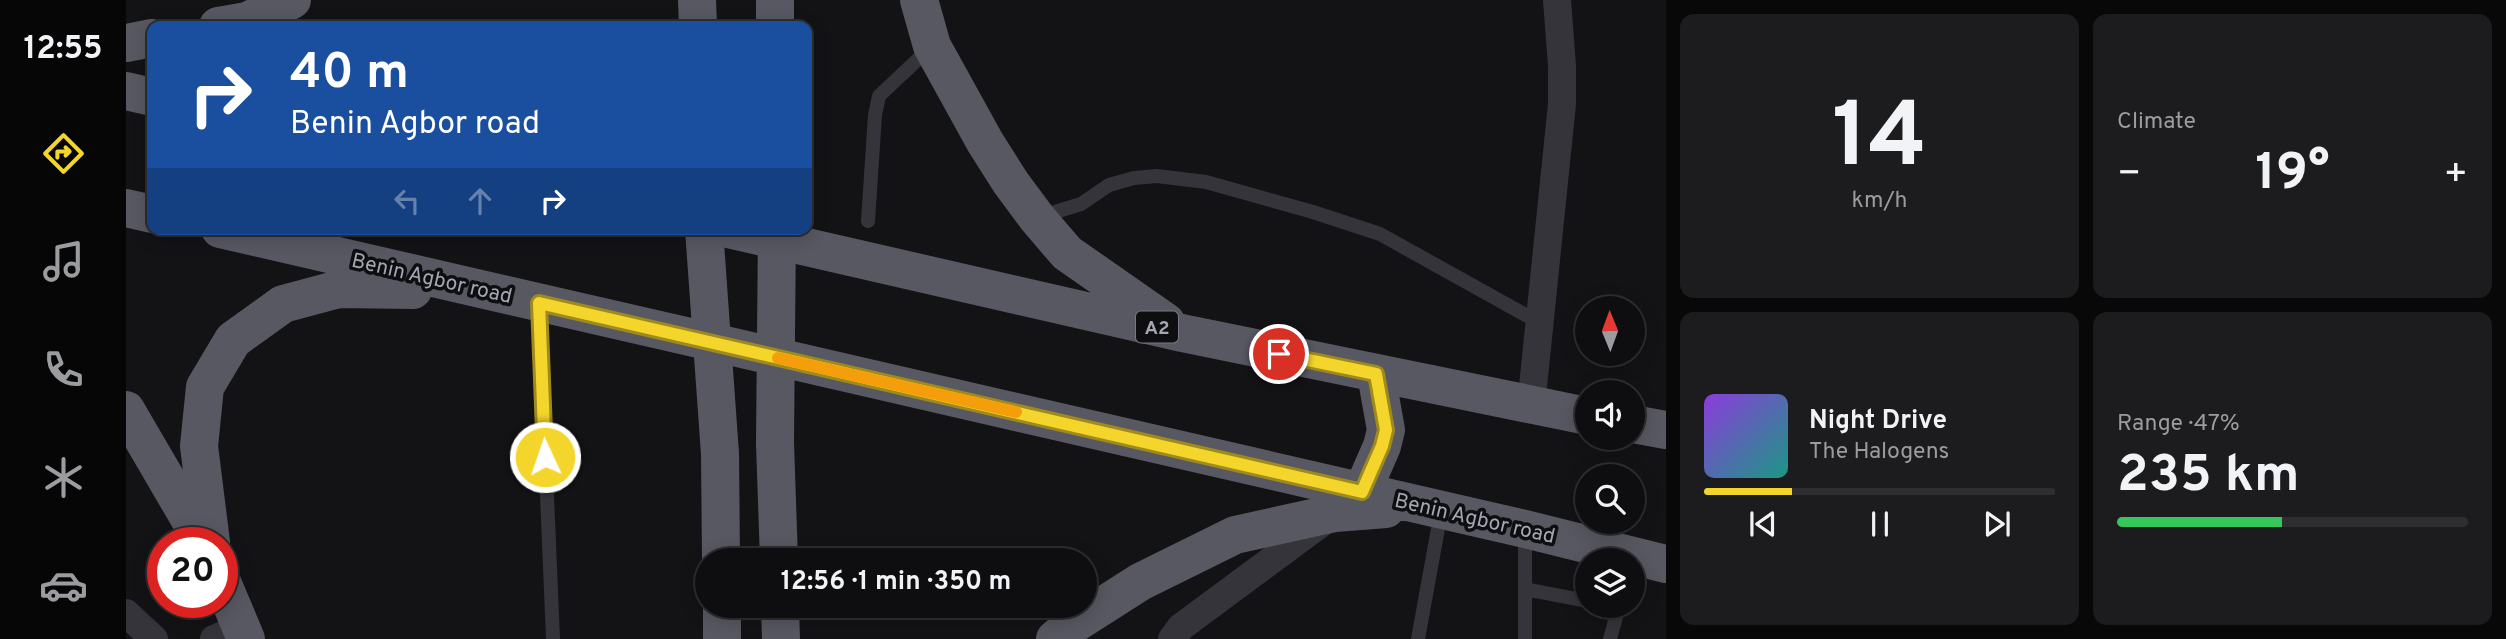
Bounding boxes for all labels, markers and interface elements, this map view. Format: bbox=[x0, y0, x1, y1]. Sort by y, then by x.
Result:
text: 12:55 bbox=[23, 30, 103, 70]
text: 40 m bbox=[290, 44, 409, 106]
icon: right bbox=[175, 49, 266, 140]
text: 14 bbox=[1832, 84, 1927, 199]
text: Benin Agbor road bbox=[290, 105, 540, 145]
text: Climate bbox=[2117, 108, 2196, 137]
icon: directions bbox=[39, 129, 88, 178]
text: 19° bbox=[2255, 142, 2330, 208]
text: − bbox=[2117, 151, 2142, 200]
text: + bbox=[2443, 151, 2468, 200]
icon: left bbox=[388, 182, 426, 220]
icon: ahead bbox=[461, 182, 499, 220]
icon: right bbox=[534, 182, 572, 220]
text: km/h bbox=[1852, 187, 1907, 216]
icon: music bbox=[39, 237, 88, 286]
street label: Benin Agbor road bbox=[349, 248, 515, 311]
north arrow bbox=[1575, 296, 1645, 366]
map controls bbox=[1575, 296, 1645, 618]
road number: A2 bbox=[1136, 312, 1178, 342]
pin bbox=[1249, 324, 1309, 384]
icon: arrive bbox=[1260, 335, 1298, 373]
icon: phone bbox=[39, 345, 88, 394]
button: sound bbox=[1575, 380, 1645, 450]
text: Night Drive bbox=[1809, 405, 1947, 438]
text: Range · 47% bbox=[2117, 410, 2240, 439]
position arrow bbox=[508, 420, 582, 494]
text: The Halogens bbox=[1809, 438, 1949, 467]
text: 235 km bbox=[2117, 444, 2299, 510]
icon: climate bbox=[39, 453, 88, 502]
button: search bbox=[1575, 464, 1645, 534]
street label: Benin Agbor road bbox=[1392, 488, 1558, 551]
icon: previous bbox=[1744, 505, 1782, 543]
icon: pause bbox=[1861, 505, 1899, 543]
icon: next bbox=[1978, 505, 2016, 543]
speed limit sign: 20 bbox=[147, 527, 238, 618]
button: layers bbox=[1575, 548, 1645, 618]
icon: car bbox=[39, 561, 88, 610]
text: 12:56 · 1 min · 350 m bbox=[781, 566, 1011, 599]

